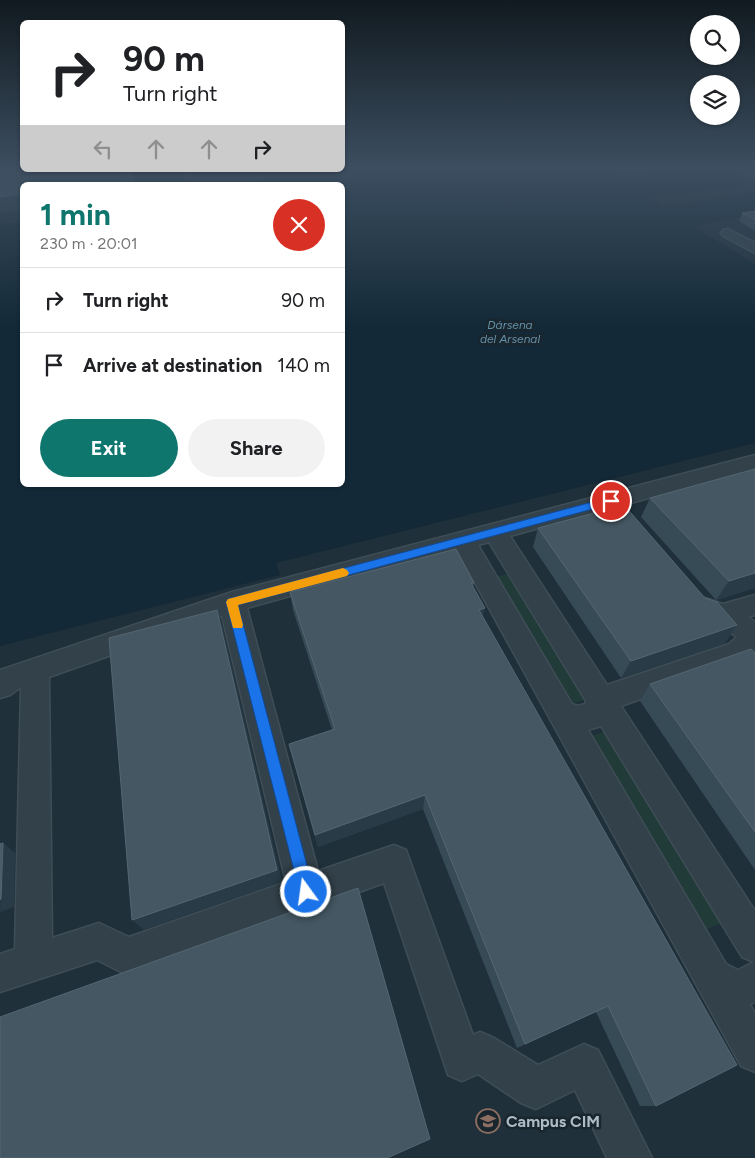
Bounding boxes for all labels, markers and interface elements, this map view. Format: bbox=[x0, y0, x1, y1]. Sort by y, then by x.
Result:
map controls bbox=[690, 15, 740, 125]
button: search bbox=[690, 15, 740, 65]
text: 90 m bbox=[123, 38, 205, 80]
icon: right bbox=[40, 40, 105, 105]
button: layers bbox=[690, 75, 740, 125]
text: Turn right bbox=[123, 80, 218, 107]
icon: left bbox=[89, 135, 117, 163]
icon: ahead bbox=[142, 135, 170, 163]
icon: ahead bbox=[195, 135, 223, 163]
icon: right bbox=[248, 135, 276, 163]
text: 1 min bbox=[40, 196, 111, 233]
button: close bbox=[273, 199, 325, 251]
text: 230 m · 20:01 bbox=[40, 234, 138, 253]
icon: right bbox=[40, 286, 68, 314]
text: Turn right bbox=[83, 289, 169, 312]
text: 90 m bbox=[281, 289, 325, 312]
water label: Dársena del Arsenal bbox=[480, 318, 540, 346]
icon: arrive bbox=[40, 351, 68, 379]
text: Arrive at destination bbox=[83, 354, 262, 377]
text: 140 m bbox=[277, 354, 330, 377]
button: Exit bbox=[40, 419, 178, 477]
button: Share bbox=[188, 419, 325, 477]
pin bbox=[590, 480, 632, 522]
icon: arrive bbox=[597, 487, 625, 515]
position arrow bbox=[279, 865, 331, 917]
school or university icon: Campus CIM bbox=[475, 1108, 501, 1134]
place label: Campus CIM bbox=[506, 1112, 600, 1131]

